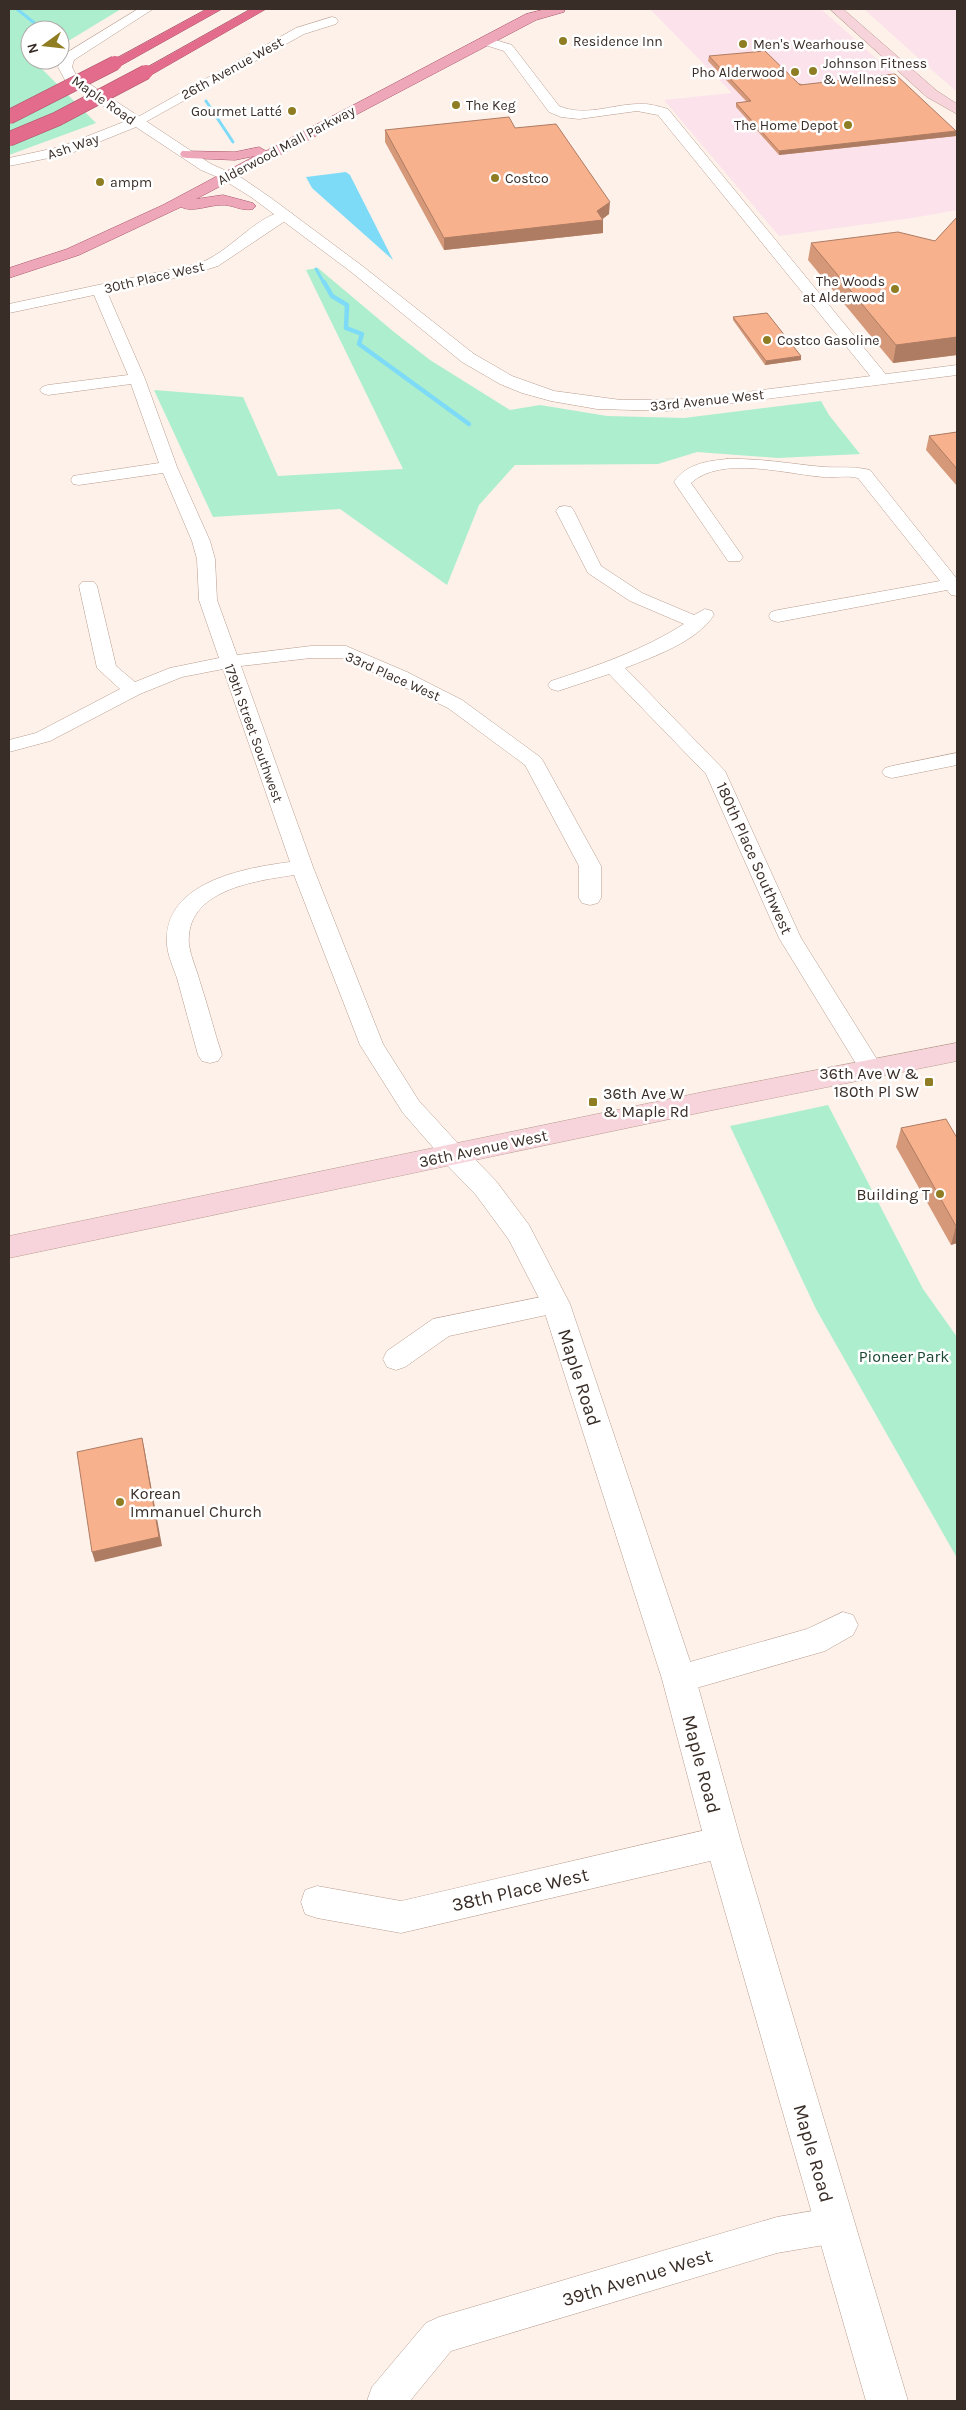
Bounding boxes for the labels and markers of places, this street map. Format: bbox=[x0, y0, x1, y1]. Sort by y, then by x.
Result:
place label: Residence Inn bbox=[573, 33, 663, 50]
marker: Residence Inn bbox=[557, 35, 569, 47]
place label: Men's Wearhouse bbox=[753, 36, 864, 53]
marker: Men's Wearhouse bbox=[737, 38, 749, 50]
place label: Johnson Fitness & Wellness bbox=[823, 55, 927, 88]
place label: Pho Alderwood bbox=[692, 64, 785, 81]
marker: Johnson Fitness & Wellness bbox=[807, 65, 819, 77]
marker: Pho Alderwood bbox=[789, 66, 801, 78]
place label: The Keg bbox=[466, 97, 516, 114]
marker: The Keg bbox=[450, 99, 462, 111]
place label: Gourmet Latté bbox=[191, 103, 282, 120]
marker: Gourmet Latté bbox=[286, 105, 298, 117]
place label: The Home Depot bbox=[734, 117, 838, 134]
marker: The Home Depot bbox=[842, 119, 854, 131]
place label: Costco bbox=[505, 170, 549, 187]
marker: Costco bbox=[489, 172, 501, 184]
place label: ampm bbox=[110, 174, 152, 191]
marker: ampm bbox=[94, 176, 106, 188]
place label: The Woods at Alderwood bbox=[802, 273, 885, 306]
marker: The Woods at Alderwood bbox=[889, 283, 901, 295]
place label: Costco Gasoline bbox=[777, 332, 880, 349]
marker: Costco Gasoline bbox=[761, 334, 773, 346]
place label: 36th Ave W & 180th Pl SW bbox=[819, 1064, 920, 1101]
marker: 36th Ave W & 180th Pl SW bbox=[923, 1076, 935, 1088]
place label: 36th Ave W & Maple Rd bbox=[603, 1084, 689, 1121]
marker: 36th Ave W & Maple Rd bbox=[587, 1096, 599, 1108]
place label: Building T bbox=[856, 1185, 930, 1204]
marker: Building T bbox=[934, 1188, 946, 1200]
place label: Korean Immanuel Church bbox=[130, 1484, 262, 1521]
marker: Korean Immanuel Church bbox=[114, 1496, 126, 1508]

